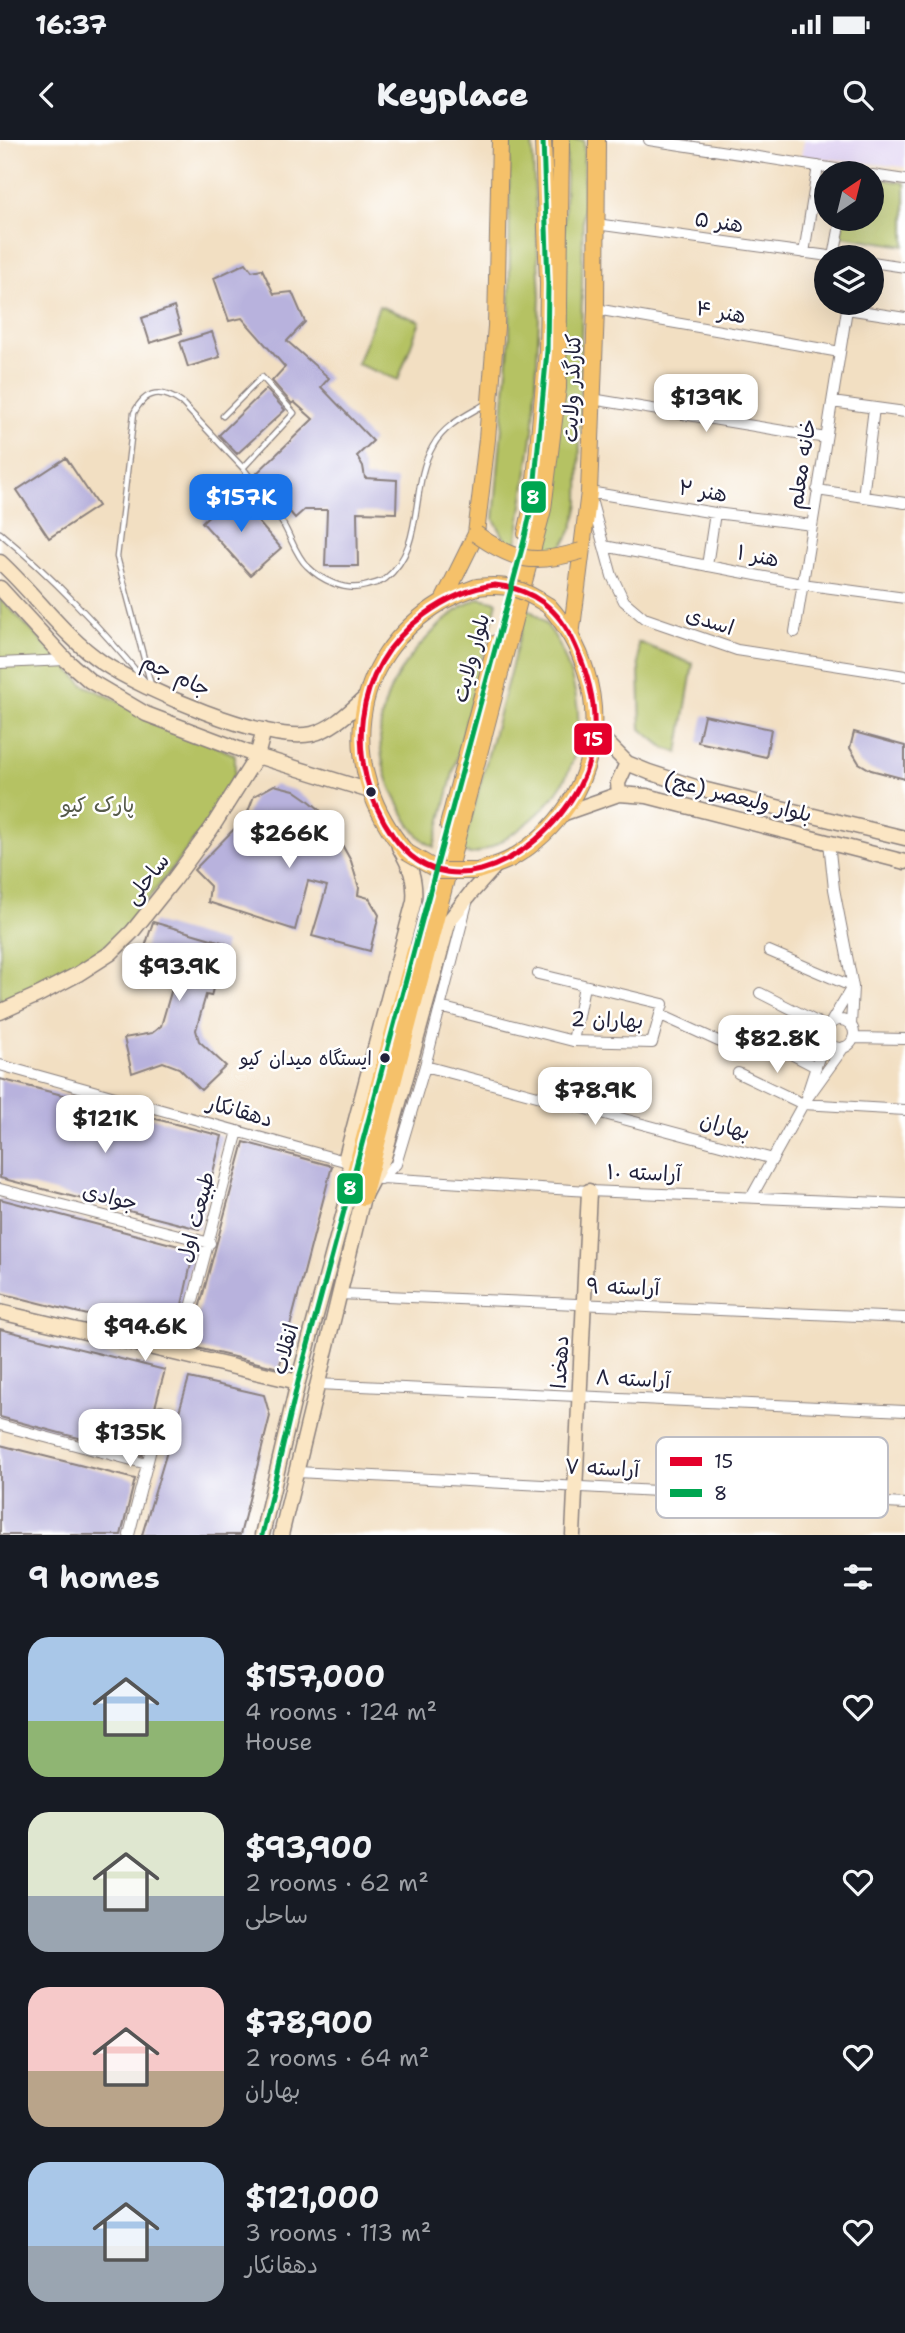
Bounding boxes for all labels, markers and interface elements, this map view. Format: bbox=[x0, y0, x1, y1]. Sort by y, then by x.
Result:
text: 16:37 bbox=[35, 7, 107, 42]
text: Keyplace bbox=[376, 73, 529, 116]
icon: back bbox=[28, 76, 66, 114]
icon: search bbox=[839, 76, 877, 114]
north arrow bbox=[814, 161, 884, 231]
map controls bbox=[814, 161, 884, 315]
street label: هنر ۵ bbox=[693, 205, 745, 239]
button: layers bbox=[814, 245, 884, 315]
street label: هنر ۴ bbox=[694, 294, 748, 330]
street label: کنارگذر ولایت bbox=[556, 333, 588, 443]
pin: $139K bbox=[657, 374, 755, 434]
text: $139K bbox=[670, 382, 742, 412]
street label: خانه معلم bbox=[781, 417, 825, 511]
street label: هنر ۲ bbox=[677, 473, 729, 509]
pin: $157K bbox=[192, 474, 290, 534]
line badge: 8 bbox=[520, 480, 547, 514]
text: $157K bbox=[205, 482, 277, 512]
text: 8 bbox=[526, 485, 540, 510]
street label: هنر ۱ bbox=[735, 538, 781, 574]
street label: اسدی bbox=[682, 600, 738, 642]
street label: بلوار ولایت bbox=[446, 610, 496, 706]
street label: جام جم bbox=[136, 647, 215, 705]
line badge: 15 bbox=[573, 722, 613, 756]
text: 15 bbox=[583, 727, 603, 752]
street label: بلوار ولیعصر (عج) bbox=[661, 765, 815, 829]
unlabelled marker bbox=[364, 785, 378, 799]
park label: پارک کیو bbox=[60, 791, 134, 819]
pin: $266K bbox=[240, 810, 338, 870]
text: $266K bbox=[249, 818, 329, 848]
street label: ساحلی bbox=[118, 848, 176, 910]
pin: $93.9K bbox=[122, 944, 236, 1003]
text: $93.9K bbox=[138, 951, 220, 981]
street label: بهاران 2 bbox=[570, 1005, 644, 1035]
pin: $82.8K bbox=[720, 1016, 834, 1075]
text: $82.8K bbox=[734, 1023, 820, 1053]
place label: ایستگاه میدان کیو bbox=[238, 1046, 372, 1071]
marker: ایستگاه میدان کیو bbox=[378, 1051, 392, 1065]
pin: $78.9K bbox=[538, 1068, 652, 1127]
text: $78.9K bbox=[554, 1075, 636, 1105]
street label: دهقانکار bbox=[202, 1088, 276, 1134]
pin: $121K bbox=[56, 1096, 154, 1155]
text: $121K bbox=[72, 1103, 138, 1133]
street label: بهاران bbox=[697, 1106, 753, 1146]
street label: آراسته ۱۰ bbox=[606, 1158, 683, 1188]
street label: طبیعت اول bbox=[170, 1168, 222, 1266]
line badge: 8 bbox=[336, 1172, 364, 1205]
text: 8 bbox=[343, 1176, 357, 1201]
street label: جوادی bbox=[80, 1177, 140, 1217]
street label: آراسته ۹ bbox=[586, 1272, 661, 1302]
pin: $94.6K bbox=[88, 1304, 202, 1363]
text: $94.6K bbox=[103, 1311, 187, 1341]
street label: انقلاب bbox=[265, 1320, 305, 1378]
street label: دهخدا bbox=[545, 1335, 575, 1389]
street label: آراسته ۸ bbox=[595, 1363, 672, 1395]
pin: $135K bbox=[81, 1410, 179, 1469]
text: $135K bbox=[95, 1417, 166, 1447]
legend bbox=[656, 1437, 888, 1518]
text: 15 bbox=[714, 1449, 733, 1474]
street label: آراسته ۷ bbox=[564, 1452, 641, 1484]
text: 8 bbox=[714, 1481, 727, 1506]
text: 9 homes bbox=[28, 1557, 160, 1598]
icon: filters bbox=[839, 1558, 877, 1596]
text: $157,000 bbox=[245, 1656, 385, 1697]
icon: home bbox=[84, 1665, 168, 1749]
icon: heart bbox=[839, 1688, 877, 1726]
text: 4 rooms · 124 m² bbox=[245, 1697, 437, 1727]
text: House bbox=[245, 1727, 313, 1757]
text: $93,900 bbox=[245, 1827, 373, 1868]
icon: home bbox=[84, 1840, 168, 1924]
icon: heart bbox=[839, 1863, 877, 1901]
text: 2 rooms · 62 m² bbox=[245, 1868, 429, 1898]
text: ساحلی bbox=[245, 1900, 308, 1930]
text: $78,900 bbox=[245, 2002, 373, 2043]
icon: home bbox=[84, 2015, 168, 2099]
icon: heart bbox=[839, 2038, 877, 2076]
text: 2 rooms · 64 m² bbox=[245, 2043, 429, 2073]
text: بهاران bbox=[245, 2075, 301, 2105]
text: $121,000 bbox=[245, 2177, 379, 2218]
icon: home bbox=[84, 2190, 168, 2274]
icon: heart bbox=[839, 2213, 877, 2251]
text: 3 rooms · 113 m² bbox=[245, 2218, 431, 2248]
text: دهقانکار bbox=[245, 2250, 318, 2280]

